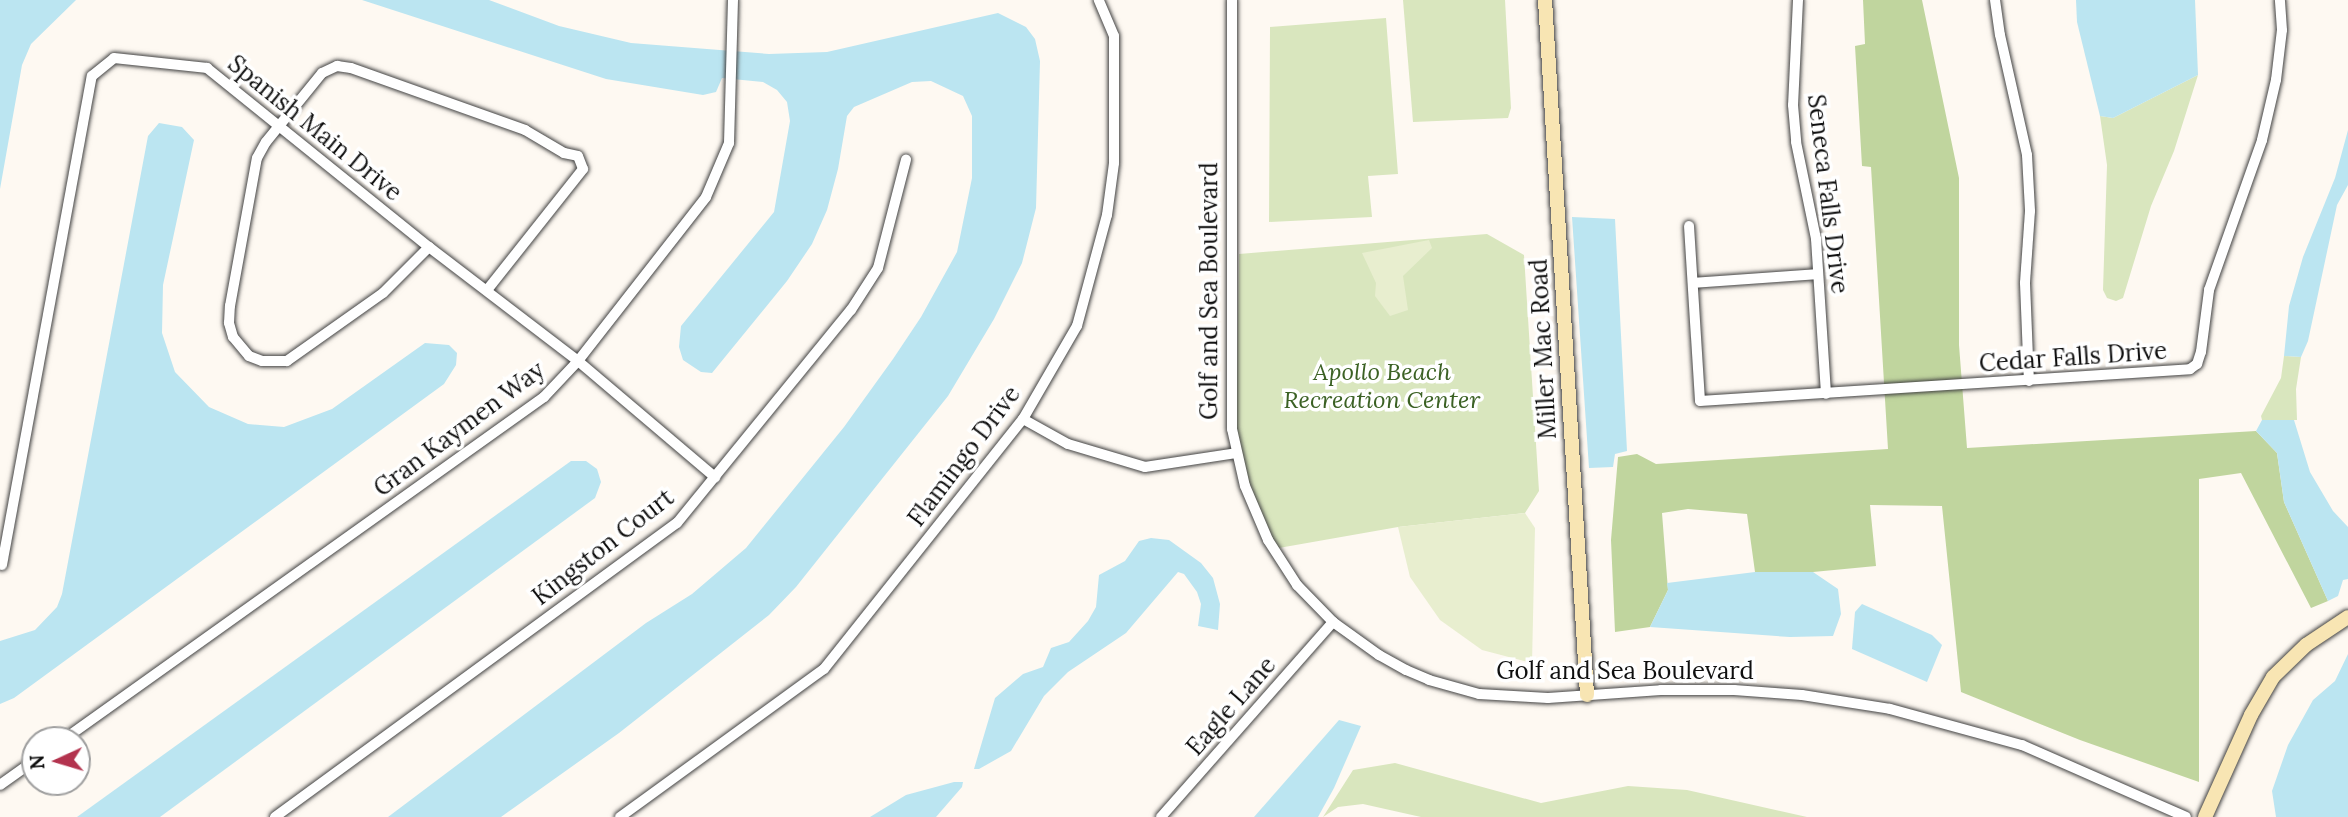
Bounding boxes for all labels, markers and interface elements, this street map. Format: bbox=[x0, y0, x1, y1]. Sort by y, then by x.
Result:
street label: Spanish Main Drive bbox=[222, 49, 408, 207]
street label: Seneca Falls Drive bbox=[1801, 93, 1855, 295]
street label: Golf and Sea Boulevard bbox=[1195, 162, 1223, 420]
street label: Miller Mac Road bbox=[1524, 258, 1562, 440]
street label: Cedar Falls Drive bbox=[1978, 336, 2168, 378]
street label: Gran Kaymen Way bbox=[368, 355, 550, 503]
park label: Apollo Beach Recreation Center bbox=[1284, 358, 1480, 414]
street label: Flamingo Drive bbox=[902, 380, 1026, 532]
street label: Kingston Court bbox=[527, 483, 679, 611]
street label: Eagle Lane bbox=[1180, 651, 1282, 761]
street label: Golf and Sea Boulevard bbox=[1496, 657, 1754, 685]
north arrow bbox=[21, 726, 91, 796]
text: N bbox=[25, 754, 50, 770]

